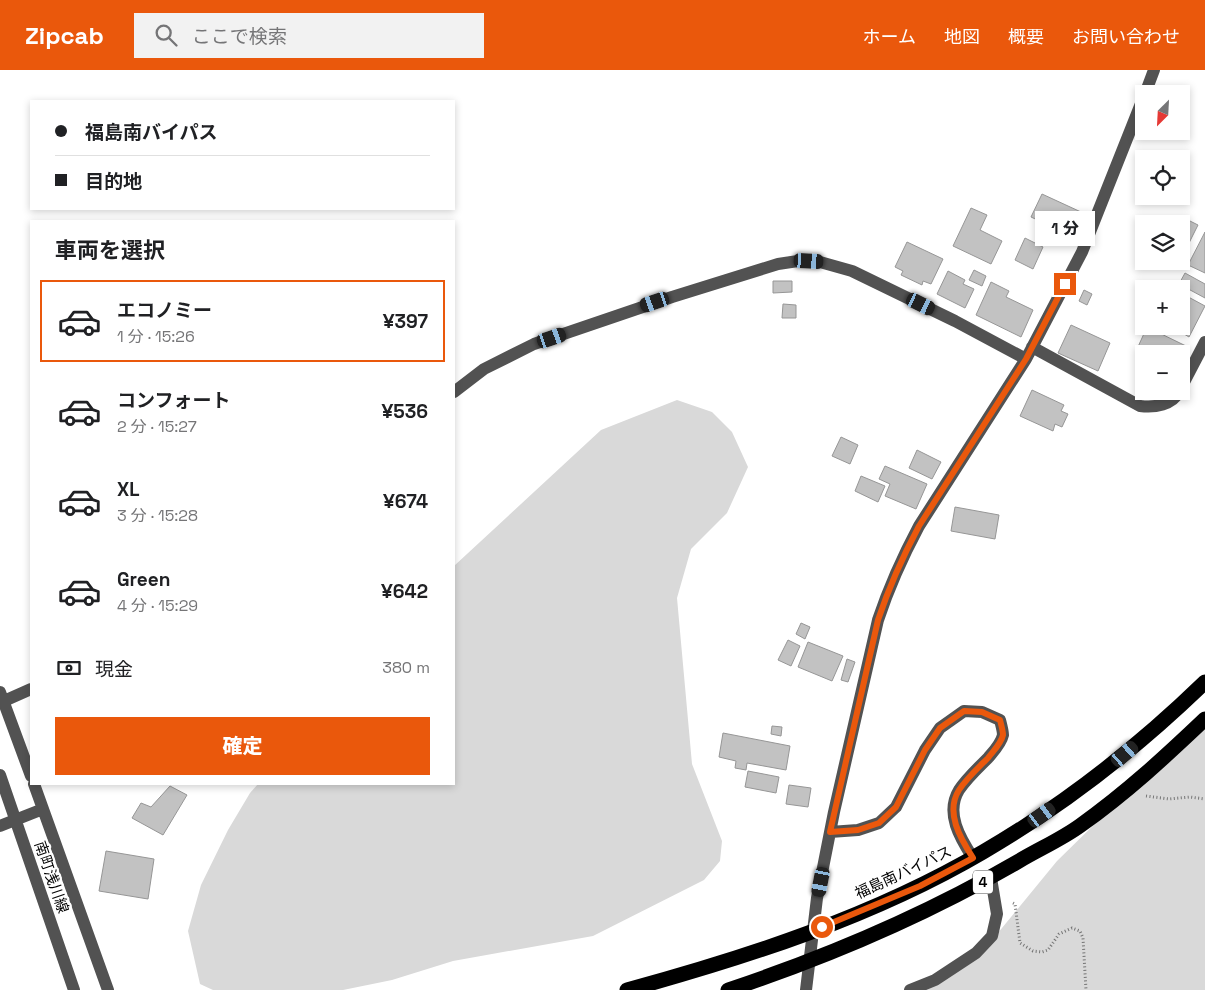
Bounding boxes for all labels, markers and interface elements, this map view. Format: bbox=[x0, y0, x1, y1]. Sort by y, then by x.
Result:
search box bbox=[134, 13, 484, 58]
text: Zipcab bbox=[25, 20, 104, 51]
icon: search bbox=[152, 21, 180, 49]
text: ここで検索 bbox=[192, 24, 287, 49]
text: ホーム bbox=[863, 25, 916, 48]
text: 地図 bbox=[944, 25, 980, 48]
text: 概要 bbox=[1008, 25, 1044, 48]
text: お問い合わせ bbox=[1072, 25, 1180, 48]
north arrow bbox=[1135, 85, 1190, 140]
map controls bbox=[1135, 85, 1190, 400]
text: 福島南バイパス bbox=[85, 120, 218, 145]
button: locate bbox=[1135, 150, 1190, 205]
text: 目的地 bbox=[85, 169, 142, 194]
callout: 1 分 bbox=[1035, 212, 1095, 246]
button: layers bbox=[1135, 215, 1190, 270]
text: 1 分 bbox=[1051, 218, 1079, 239]
text: 車両を選択 bbox=[55, 236, 165, 264]
car bbox=[793, 253, 824, 269]
route end bbox=[1054, 273, 1076, 295]
button: + bbox=[1135, 280, 1190, 335]
car bbox=[638, 290, 671, 314]
car bbox=[904, 291, 937, 317]
text: エコノミー bbox=[117, 298, 212, 323]
icon: car bbox=[57, 299, 102, 344]
text: ¥397 bbox=[383, 309, 428, 334]
text: 1 分 · 15:26 bbox=[117, 326, 195, 347]
car bbox=[535, 326, 568, 350]
button: − bbox=[1135, 345, 1190, 400]
text: コンフォート bbox=[117, 388, 230, 413]
icon: car bbox=[57, 389, 102, 434]
text: ¥536 bbox=[382, 399, 428, 424]
text: 2 分 · 15:27 bbox=[117, 416, 197, 437]
text: XL bbox=[117, 477, 140, 502]
icon: car bbox=[57, 479, 102, 524]
text: ¥674 bbox=[383, 489, 428, 514]
text: 3 分 · 15:28 bbox=[117, 505, 198, 526]
text: Green bbox=[117, 567, 170, 592]
icon: car bbox=[57, 569, 102, 614]
text: ¥642 bbox=[381, 579, 428, 604]
text: 4 分 · 15:29 bbox=[117, 595, 198, 616]
icon: cash bbox=[55, 654, 83, 682]
text: 現金 bbox=[95, 657, 133, 682]
text: 380 m bbox=[382, 657, 430, 678]
button: 確定 bbox=[55, 717, 430, 775]
car bbox=[1108, 738, 1141, 770]
car bbox=[1025, 800, 1058, 830]
street label: 南町浅川線 bbox=[31, 838, 73, 916]
street label: 福島南バイパス bbox=[852, 841, 954, 903]
car bbox=[810, 866, 831, 898]
road number: 4 bbox=[973, 870, 993, 894]
route start bbox=[811, 916, 833, 938]

